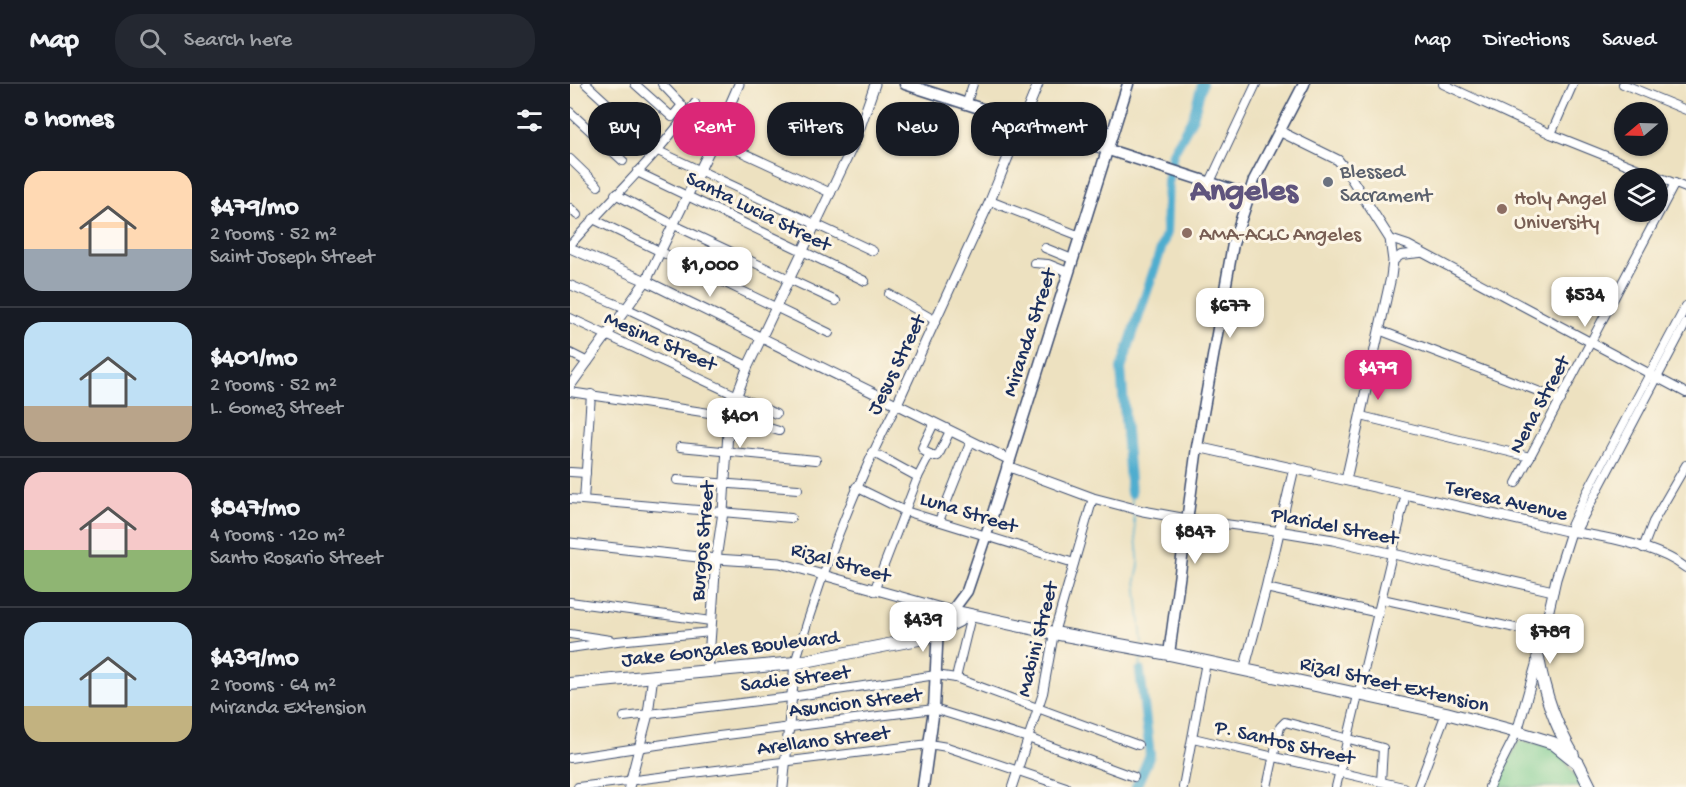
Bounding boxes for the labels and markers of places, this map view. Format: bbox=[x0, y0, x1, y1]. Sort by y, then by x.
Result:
place label: Blessed Sacrament bbox=[1339, 161, 1434, 210]
marker: Blessed Sacrament bbox=[1321, 175, 1335, 189]
place label: Holy Angel University bbox=[1514, 188, 1607, 237]
marker: Holy Angel University bbox=[1495, 202, 1509, 216]
place label: AMA-ACLC Angeles bbox=[1199, 224, 1362, 249]
marker: AMA-ACLC Angeles bbox=[1180, 226, 1194, 240]
pin: $1,000 bbox=[661, 247, 759, 298]
pin: $534 bbox=[1549, 277, 1621, 328]
pin: $677 bbox=[1194, 288, 1266, 339]
pin: $479 bbox=[1342, 350, 1414, 401]
pin: $401 bbox=[704, 398, 776, 449]
pin: $847 bbox=[1159, 514, 1231, 565]
pin: $439 bbox=[887, 602, 959, 653]
pin: $789 bbox=[1514, 614, 1586, 665]

